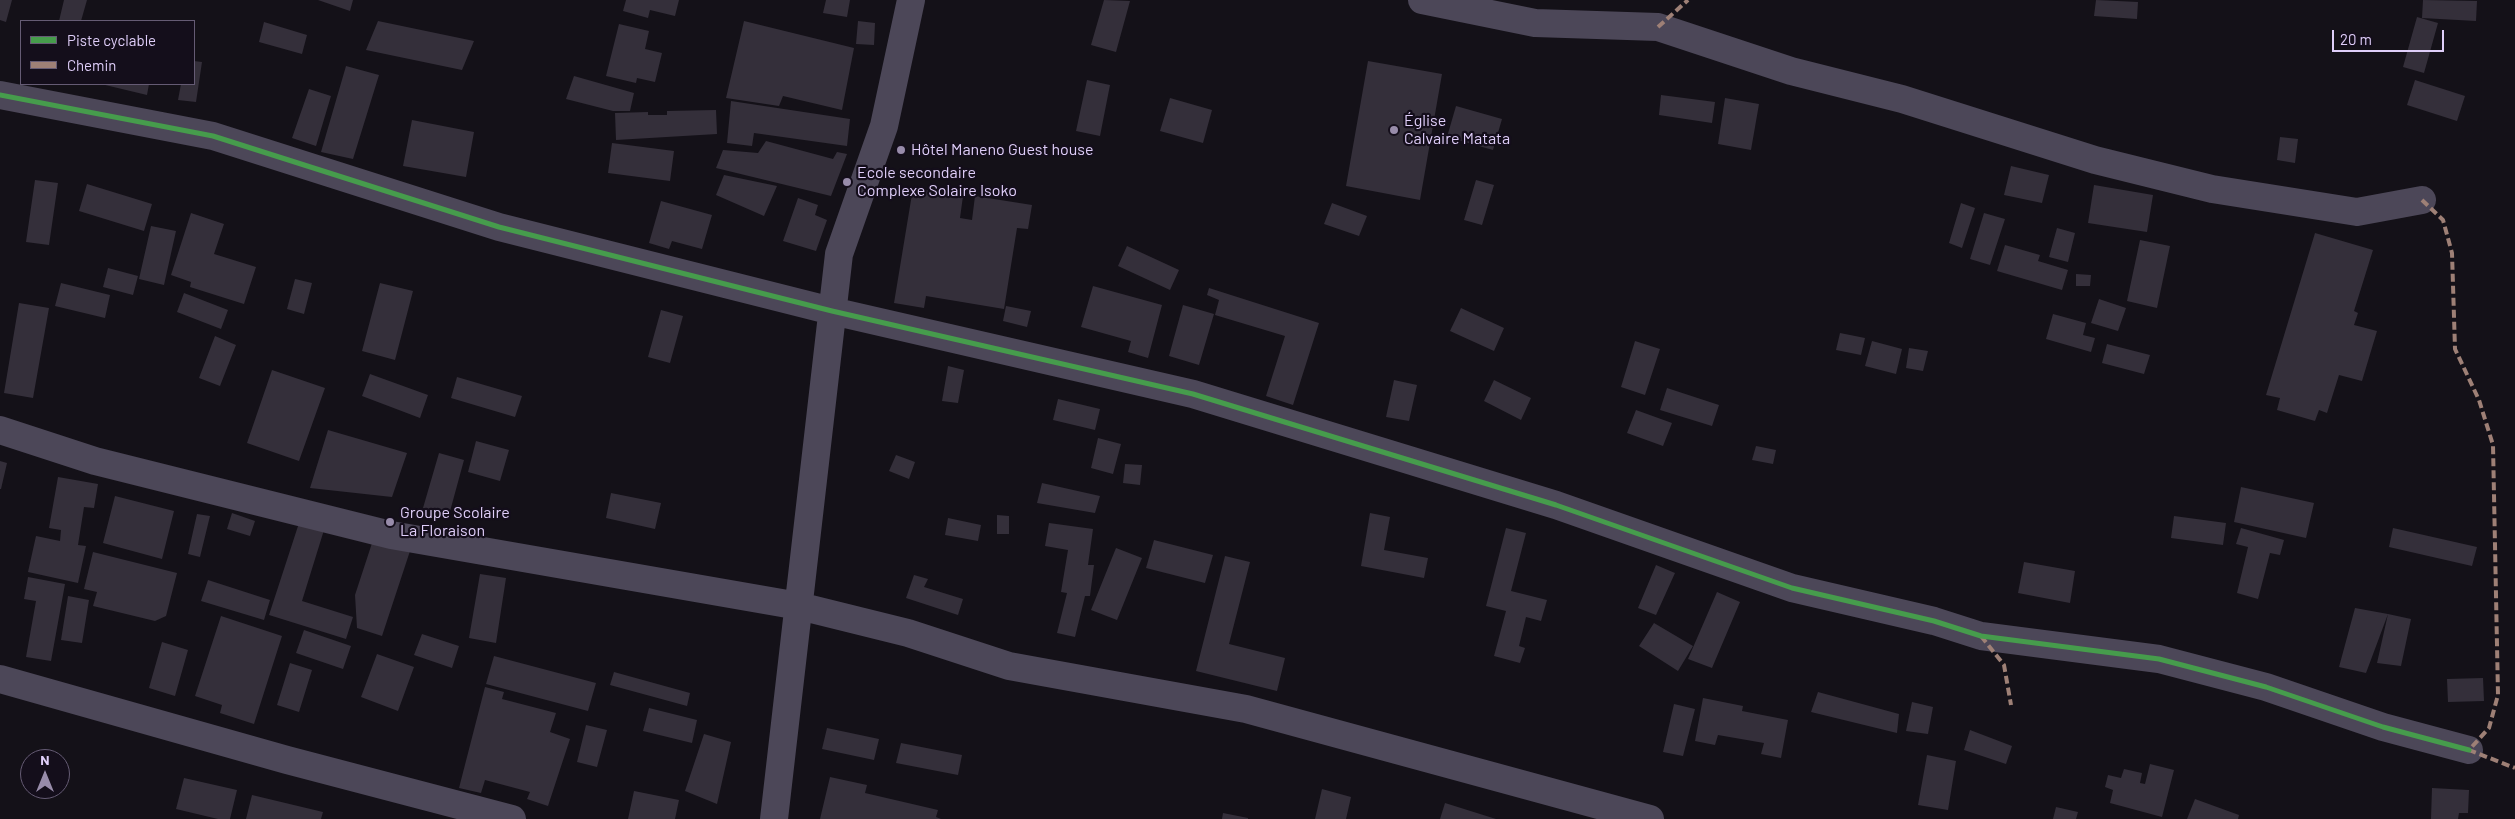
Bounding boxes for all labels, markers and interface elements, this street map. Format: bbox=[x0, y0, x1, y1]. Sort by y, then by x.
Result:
legend bbox=[20, 20, 195, 85]
scale bar bbox=[2335, 20, 2448, 52]
text: 20 m bbox=[2340, 30, 2372, 48]
text: Piste cyclable bbox=[67, 31, 156, 49]
text: Chemin bbox=[67, 56, 116, 74]
place label: Église Calvaire Matata bbox=[1404, 111, 1510, 149]
marker: Église Calvaire Matata bbox=[1388, 124, 1400, 136]
place label: Hôtel Maneno Guest house bbox=[911, 140, 1094, 160]
marker: Hôtel Maneno Guest house bbox=[895, 144, 907, 156]
place label: Ecole secondaire Complexe Solaire Isoko bbox=[857, 163, 1017, 201]
marker: Ecole secondaire Complexe Solaire Isoko bbox=[841, 176, 853, 188]
place label: Groupe Scolaire La Floraison bbox=[400, 503, 510, 541]
marker: Groupe Scolaire La Floraison bbox=[384, 516, 396, 528]
north arrow bbox=[20, 749, 70, 799]
text: N bbox=[40, 751, 50, 768]

